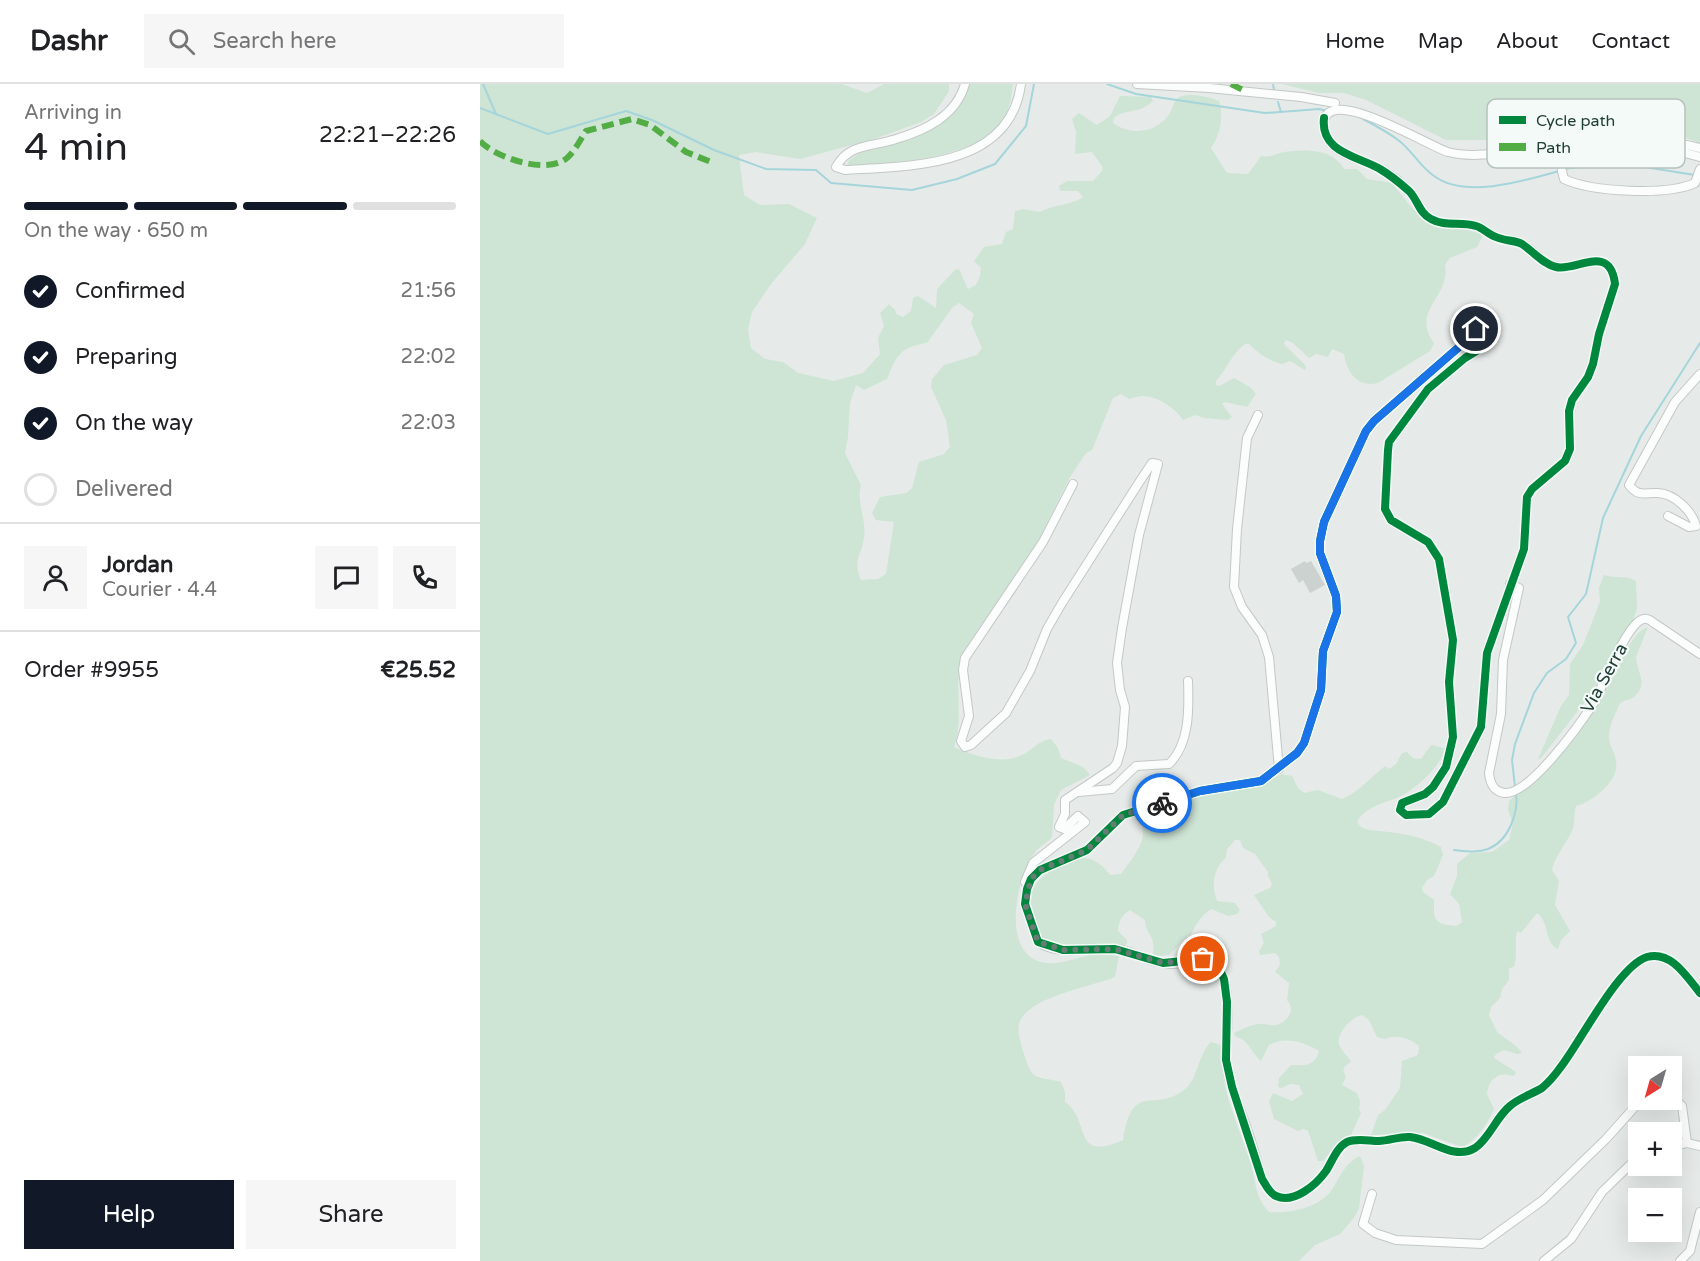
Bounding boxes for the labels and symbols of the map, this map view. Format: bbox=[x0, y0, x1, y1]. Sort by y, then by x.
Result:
legend bbox=[1487, 99, 1685, 168]
text: Cycle path bbox=[1536, 111, 1615, 131]
text: Path bbox=[1536, 138, 1571, 158]
pin bbox=[1450, 303, 1501, 354]
street label: Via Serra bbox=[1576, 639, 1632, 717]
courier bbox=[1132, 773, 1192, 833]
pin bbox=[1177, 933, 1228, 984]
north arrow bbox=[1628, 1056, 1682, 1110]

